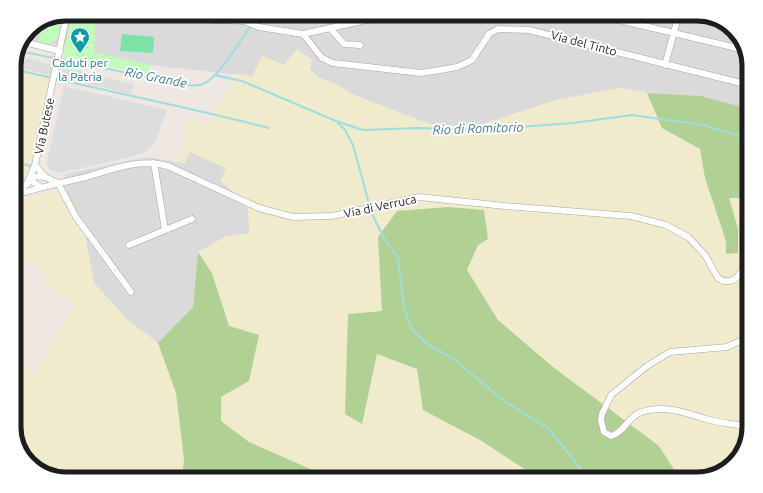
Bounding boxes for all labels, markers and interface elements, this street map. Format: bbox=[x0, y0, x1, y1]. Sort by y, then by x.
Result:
place icon: Caduti per la Patria bbox=[69, 26, 91, 54]
street label: Via del Tinto bbox=[550, 28, 618, 58]
place label: Caduti per la Patria bbox=[52, 56, 108, 83]
water label: Rio Grande bbox=[124, 64, 189, 90]
street label: Via Butese bbox=[32, 97, 56, 155]
water label: Rio di Romitorio bbox=[432, 119, 524, 137]
street label: Via di Verruca bbox=[342, 192, 418, 220]

